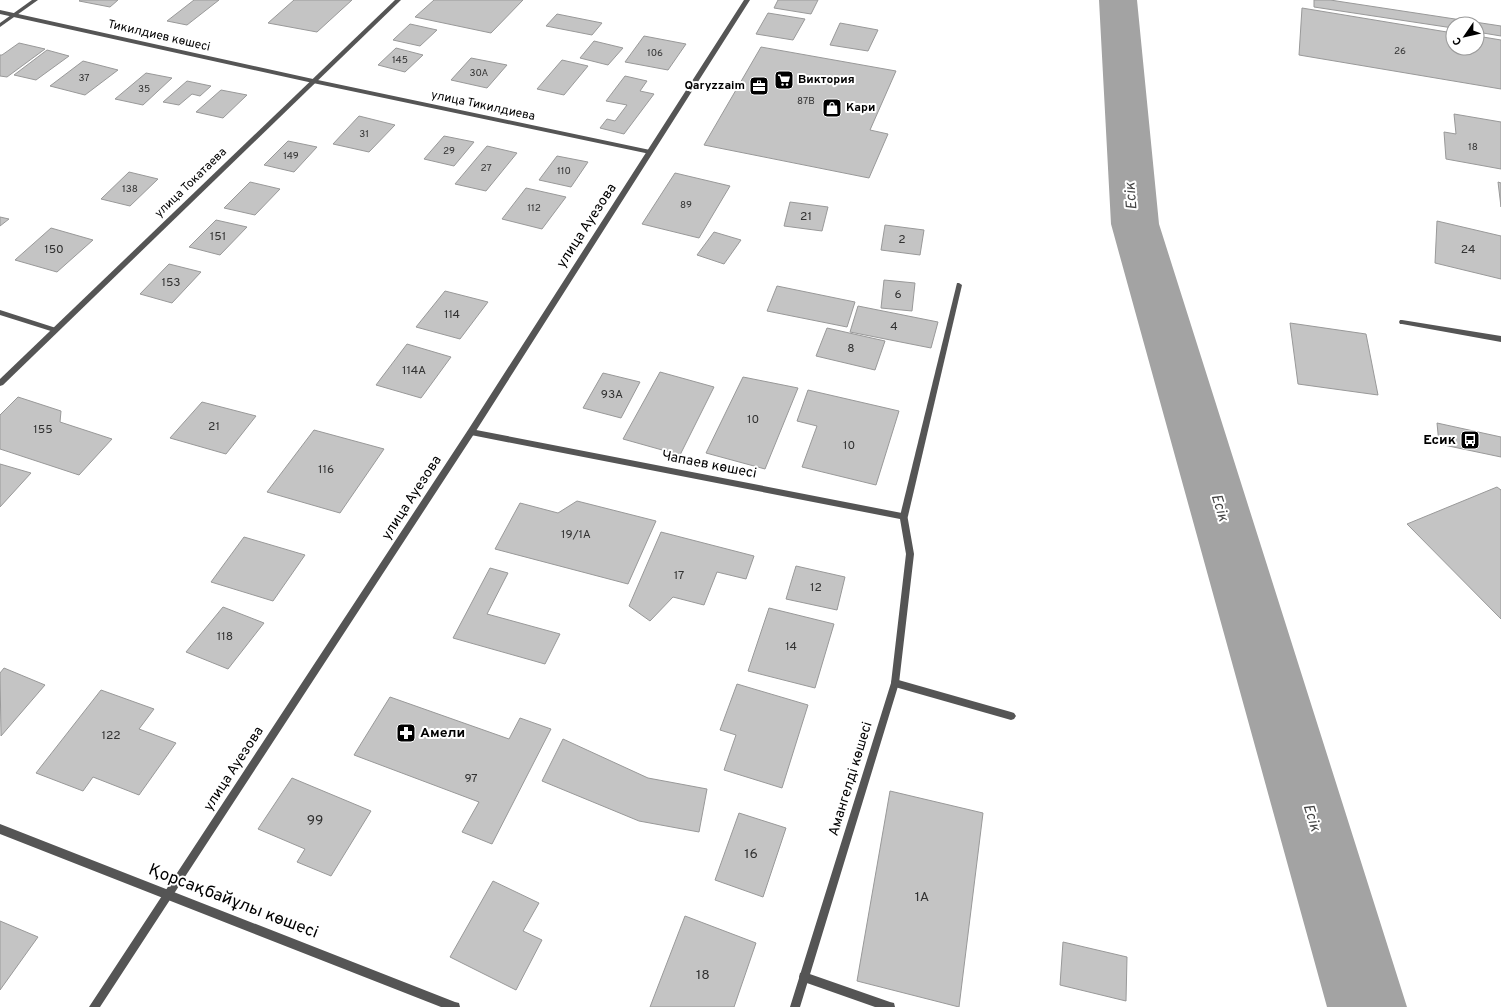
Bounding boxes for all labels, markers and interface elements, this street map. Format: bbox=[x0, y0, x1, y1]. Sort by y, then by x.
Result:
street label: Тикилдиев көшесі bbox=[106, 16, 212, 56]
north arrow bbox=[1445, 16, 1485, 56]
text: С bbox=[1450, 34, 1465, 48]
house number: 26 bbox=[1394, 45, 1406, 58]
house number: 106 bbox=[647, 47, 663, 60]
house number: 145 bbox=[392, 54, 408, 67]
house number: 30А bbox=[470, 67, 489, 80]
supermarket icon: Виктория bbox=[773, 69, 795, 91]
house number: 37 bbox=[78, 72, 90, 85]
place label: Виктория bbox=[798, 72, 855, 88]
office icon: Qaryzzaim bbox=[748, 75, 770, 97]
place label: Qaryzzaim bbox=[684, 78, 745, 94]
house number: 35 bbox=[138, 83, 150, 96]
street label: улица Тикилдиева bbox=[429, 87, 537, 125]
house number: 87В bbox=[797, 95, 815, 108]
shop icon: Кари bbox=[821, 97, 843, 119]
place label: Кари bbox=[846, 100, 875, 116]
house number: 31 bbox=[359, 128, 369, 141]
house number: 18 bbox=[1468, 141, 1478, 154]
street label: улица Токатаева bbox=[152, 144, 230, 222]
house number: 29 bbox=[443, 145, 455, 158]
house number: 149 bbox=[283, 150, 299, 163]
house number: 27 bbox=[480, 162, 492, 175]
house number: 110 bbox=[557, 165, 571, 178]
street label: улица Ауезова bbox=[553, 181, 621, 271]
water label: Есік bbox=[1122, 181, 1142, 211]
house number: 138 bbox=[122, 183, 138, 196]
house number: 89 bbox=[680, 199, 692, 212]
house number: 112 bbox=[527, 202, 541, 215]
house number: 21 bbox=[800, 209, 812, 225]
house number: 151 bbox=[210, 229, 226, 245]
house number: 2 bbox=[898, 232, 906, 248]
house number: 150 bbox=[44, 242, 64, 258]
house number: 24 bbox=[1461, 242, 1475, 258]
house number: 153 bbox=[161, 275, 181, 291]
house number: 6 bbox=[894, 287, 902, 303]
house number: 114 bbox=[444, 307, 460, 323]
house number: 4 bbox=[890, 319, 898, 335]
house number: 8 bbox=[847, 341, 855, 357]
house number: 114А bbox=[402, 363, 426, 379]
house number: 93А bbox=[601, 387, 623, 403]
house number: 10 bbox=[747, 412, 759, 428]
house number: 21 bbox=[208, 419, 220, 435]
house number: 155 bbox=[33, 422, 53, 438]
bus stop icon: Есик bbox=[1459, 429, 1481, 451]
place label: Есик bbox=[1423, 432, 1456, 449]
house number: 10 bbox=[843, 438, 855, 454]
street label: Чапаев көшесі bbox=[660, 447, 758, 483]
street label: улица Ауезова bbox=[378, 453, 446, 543]
house number: 116 bbox=[318, 462, 334, 478]
water label: Есік bbox=[1206, 492, 1232, 525]
house number: 19/1А bbox=[561, 527, 591, 543]
house number: 17 bbox=[674, 568, 684, 584]
house number: 12 bbox=[810, 580, 822, 596]
house number: 118 bbox=[217, 629, 233, 645]
house number: 14 bbox=[785, 639, 797, 655]
street label: Амангелді көшесі bbox=[826, 720, 876, 838]
pharmacy icon: Амели bbox=[395, 722, 417, 744]
street label: улица Ауезова bbox=[200, 724, 268, 814]
place label: Амели bbox=[420, 725, 465, 742]
house number: 122 bbox=[101, 728, 121, 744]
house number: 97 bbox=[464, 771, 478, 787]
water label: Есік bbox=[1298, 802, 1324, 835]
house number: 99 bbox=[307, 812, 323, 829]
house number: 16 bbox=[744, 846, 758, 863]
street label: Қорсақбайұлы көшесі bbox=[145, 859, 321, 945]
house number: 1А bbox=[915, 889, 929, 906]
house number: 18 bbox=[696, 967, 710, 984]

